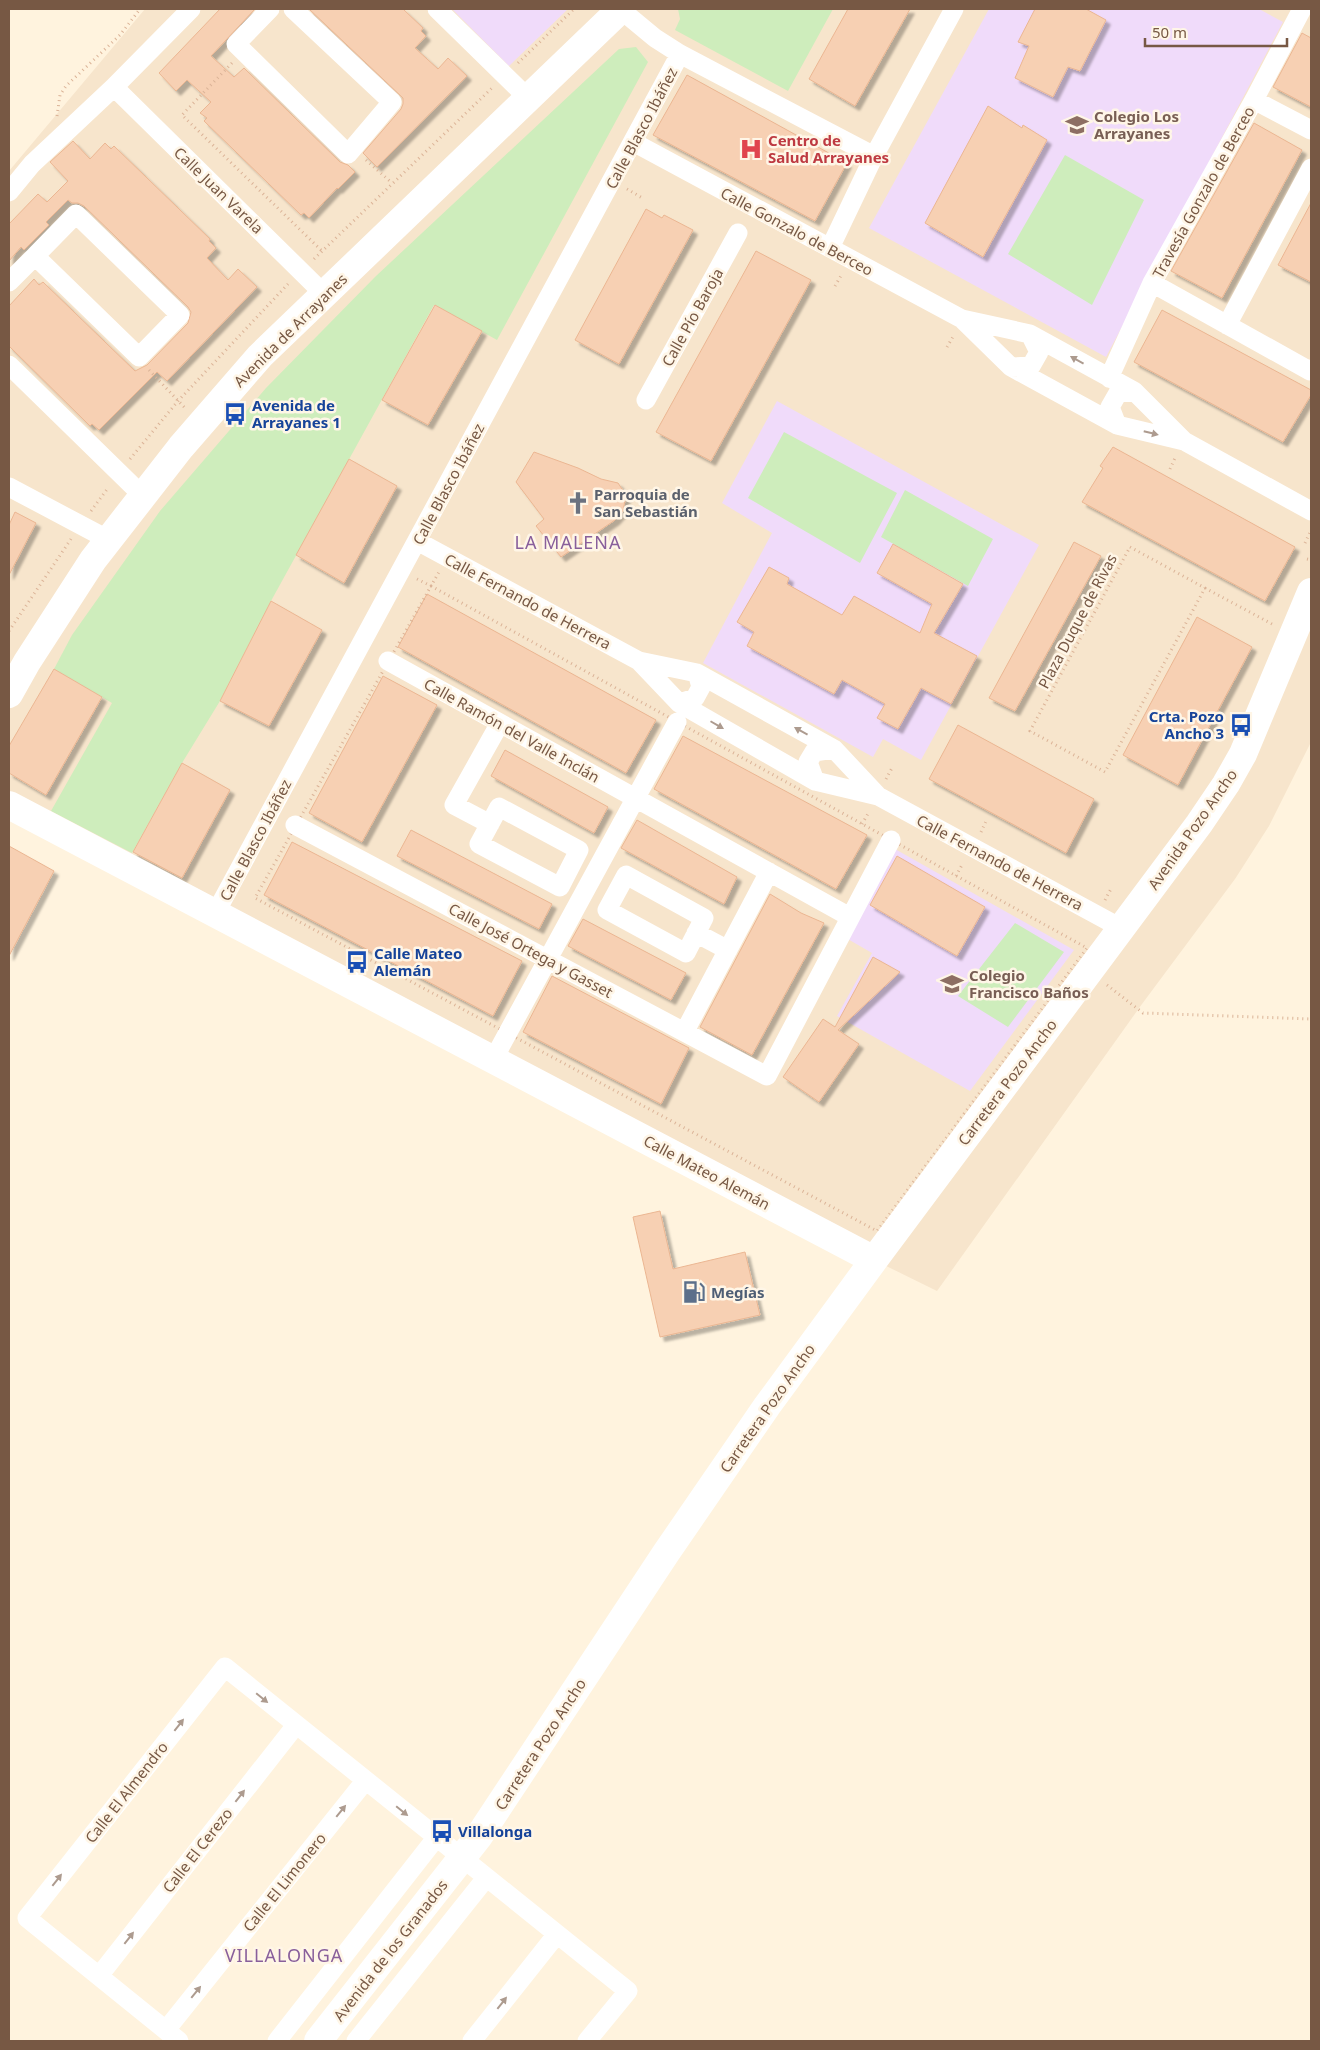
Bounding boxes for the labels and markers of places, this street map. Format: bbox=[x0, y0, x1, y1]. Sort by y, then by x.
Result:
place label: Colegio Los Arrayanes bbox=[1094, 106, 1179, 143]
school or university icon: Colegio Los Arrayanes bbox=[1064, 112, 1090, 138]
place label: Centro de Salud Arrayanes bbox=[768, 130, 889, 167]
hospital icon: Centro de Salud Arrayanes bbox=[738, 136, 764, 162]
place label: Avenida de Arrayanes 1 bbox=[252, 395, 341, 432]
bus stop icon: Avenida de Arrayanes 1 bbox=[222, 401, 248, 427]
place label: Parroquia de San Sebastián bbox=[594, 484, 698, 521]
church icon: Parroquia de San Sebastián bbox=[565, 490, 591, 516]
place label: Crta. Pozo Ancho 3 bbox=[1149, 706, 1224, 743]
bus stop icon: Crta. Pozo Ancho 3 bbox=[1228, 712, 1254, 738]
place label: Calle Mateo Alemán bbox=[374, 943, 462, 980]
bus stop icon: Calle Mateo Alemán bbox=[344, 949, 370, 975]
place label: Colegio Francisco Baños bbox=[969, 965, 1089, 1002]
school or university icon: Colegio Francisco Baños bbox=[939, 971, 965, 997]
fuel station icon: Megías bbox=[681, 1279, 707, 1305]
place label: Megías bbox=[711, 1282, 765, 1302]
bus stop icon: Villalonga bbox=[429, 1818, 455, 1844]
place label: Villalonga bbox=[458, 1821, 532, 1841]

